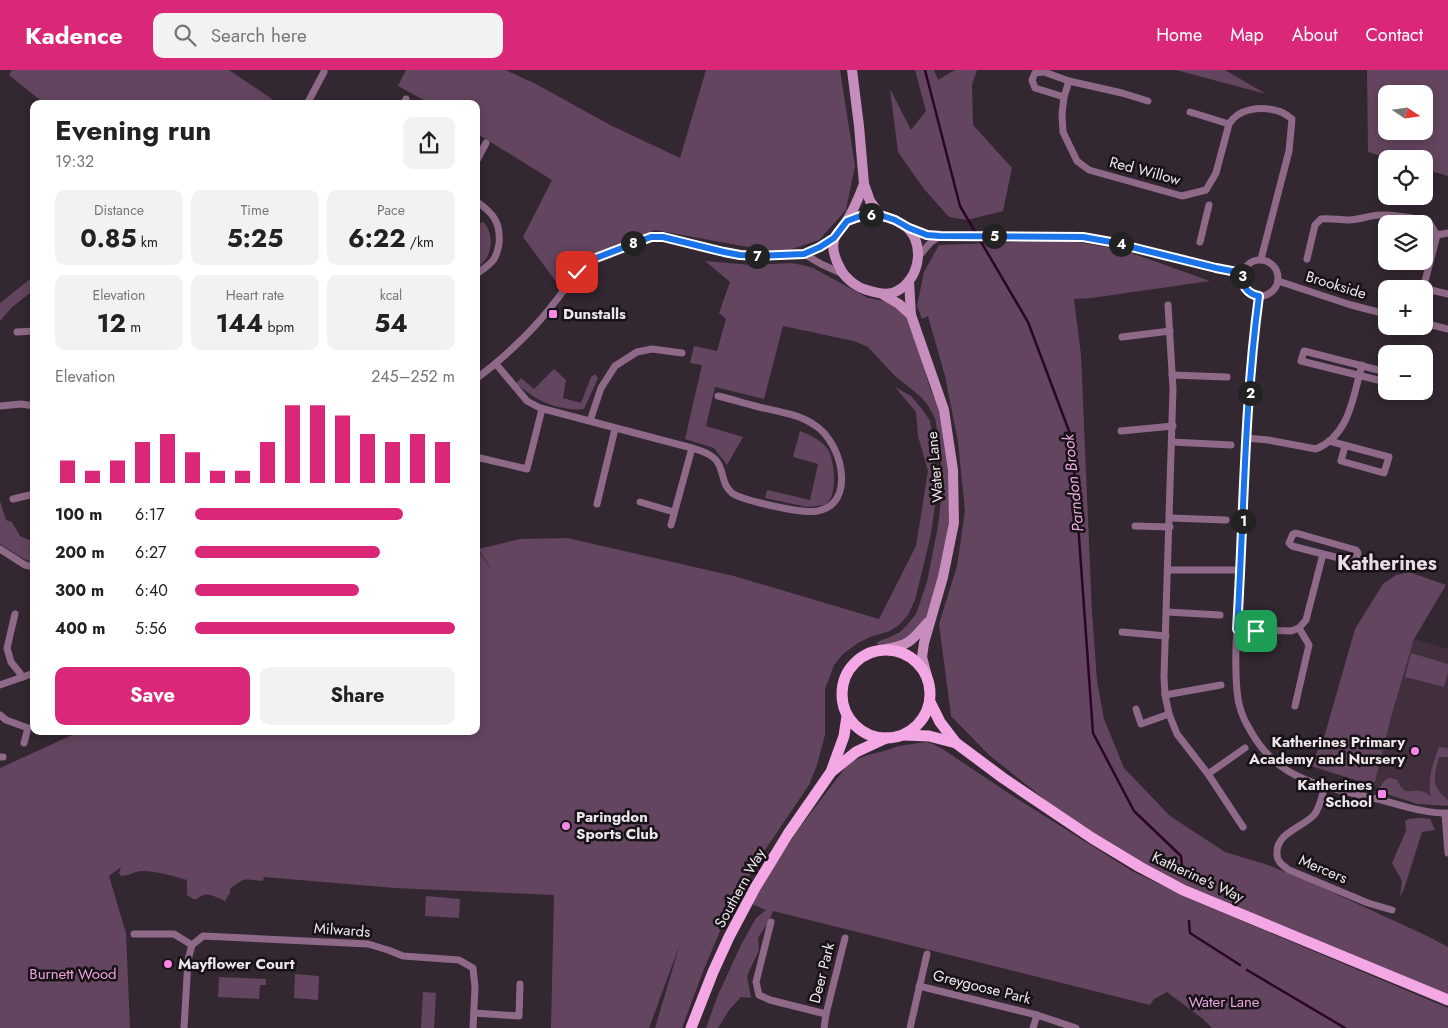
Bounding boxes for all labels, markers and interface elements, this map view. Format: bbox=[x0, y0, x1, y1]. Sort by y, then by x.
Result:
search box bbox=[153, 13, 503, 58]
text: Kadence bbox=[25, 18, 123, 53]
icon: search bbox=[171, 21, 199, 49]
text: Search here bbox=[211, 22, 307, 49]
text: Home bbox=[1156, 22, 1202, 48]
text: Map bbox=[1230, 22, 1264, 48]
text: About bbox=[1292, 22, 1337, 48]
text: Contact bbox=[1365, 22, 1423, 48]
north arrow bbox=[1378, 85, 1432, 140]
map controls bbox=[1378, 85, 1433, 400]
text: Evening run bbox=[55, 110, 211, 151]
button: share bbox=[403, 117, 455, 169]
text: 19:32 bbox=[55, 150, 94, 173]
button: locate bbox=[1378, 150, 1433, 205]
street label: Red Willow bbox=[1107, 151, 1184, 191]
text: Distance bbox=[94, 200, 144, 220]
text: Time bbox=[241, 200, 269, 220]
text: Pace bbox=[377, 200, 405, 220]
pin: 6 bbox=[858, 202, 884, 228]
text: 6 bbox=[867, 205, 876, 225]
button: layers bbox=[1378, 215, 1433, 270]
text: 0.85 bbox=[80, 220, 137, 256]
text: 5:25 bbox=[227, 220, 283, 256]
text: 6:22 bbox=[348, 220, 406, 256]
pin: 5 bbox=[982, 224, 1006, 248]
text: 5 bbox=[990, 226, 999, 246]
pin: 8 bbox=[620, 230, 646, 256]
text: km bbox=[137, 232, 158, 252]
text: /km bbox=[406, 232, 434, 252]
pin: 4 bbox=[1108, 232, 1134, 256]
text: 8 bbox=[629, 233, 638, 253]
text: 4 bbox=[1117, 234, 1126, 254]
pin: 7 bbox=[744, 244, 770, 268]
text: 7 bbox=[753, 246, 762, 266]
pin bbox=[556, 251, 598, 293]
icon: check bbox=[563, 258, 591, 286]
pin: 3 bbox=[1230, 264, 1254, 288]
street label: Brookside bbox=[1303, 265, 1369, 305]
text: 3 bbox=[1238, 266, 1247, 286]
button: + bbox=[1378, 280, 1433, 335]
text: Elevation bbox=[93, 285, 145, 305]
text: Heart rate bbox=[226, 285, 284, 305]
text: kcal bbox=[380, 285, 402, 305]
place label: Dunstalls bbox=[563, 303, 626, 325]
text: 12 bbox=[97, 305, 126, 341]
text: 144 bbox=[216, 305, 263, 341]
text: 54 bbox=[374, 305, 408, 341]
marker: Dunstalls bbox=[547, 308, 559, 320]
text: m bbox=[126, 317, 141, 337]
text: bpm bbox=[263, 317, 294, 337]
button: − bbox=[1378, 345, 1433, 400]
text: Elevation bbox=[55, 365, 115, 388]
text: 245–252 m bbox=[371, 365, 455, 388]
pin: 2 bbox=[1238, 380, 1262, 406]
text: 2 bbox=[1246, 383, 1255, 403]
street label: Water Lane bbox=[921, 430, 949, 503]
water label: Parndon Brook bbox=[1056, 432, 1090, 533]
text: 100 m bbox=[55, 503, 102, 526]
text: 6:17 bbox=[135, 503, 165, 526]
pin: 1 bbox=[1230, 508, 1256, 534]
text: 1 bbox=[1240, 511, 1247, 531]
text: 200 m bbox=[55, 541, 105, 564]
text: 6:27 bbox=[135, 541, 167, 564]
district label: Katherines bbox=[1337, 549, 1437, 578]
text: 300 m bbox=[55, 579, 104, 602]
text: 6:40 bbox=[135, 579, 168, 602]
pin bbox=[1235, 610, 1277, 652]
text: 400 m bbox=[55, 617, 105, 640]
text: 5:56 bbox=[135, 617, 167, 640]
icon: arrive bbox=[1242, 617, 1270, 645]
button: Save bbox=[55, 667, 250, 725]
button: Share bbox=[260, 667, 455, 725]
place label: Katherines Primary Academy and Nursery bbox=[1248, 731, 1405, 770]
marker: Katherines Primary Academy and Nursery bbox=[1409, 745, 1421, 757]
place label: Katherines School bbox=[1297, 774, 1372, 813]
marker: Katherines School bbox=[1376, 788, 1388, 800]
place label: Paringdon Sports Club bbox=[576, 806, 658, 845]
marker: Paringdon Sports Club bbox=[560, 820, 572, 832]
street label: Southern Way bbox=[709, 844, 771, 932]
street label: Katherine's Way bbox=[1148, 846, 1248, 908]
street label: Mercers bbox=[1295, 849, 1351, 889]
street label: Milwards bbox=[313, 917, 371, 943]
street label: Deer Park bbox=[804, 940, 840, 1006]
place label: Mayflower Court bbox=[178, 953, 295, 975]
marker: Mayflower Court bbox=[162, 958, 174, 970]
park label: Burnett Wood bbox=[29, 963, 117, 985]
street label: Greygoose Park bbox=[931, 964, 1034, 1010]
park label: Water Lane bbox=[1188, 991, 1260, 1013]

